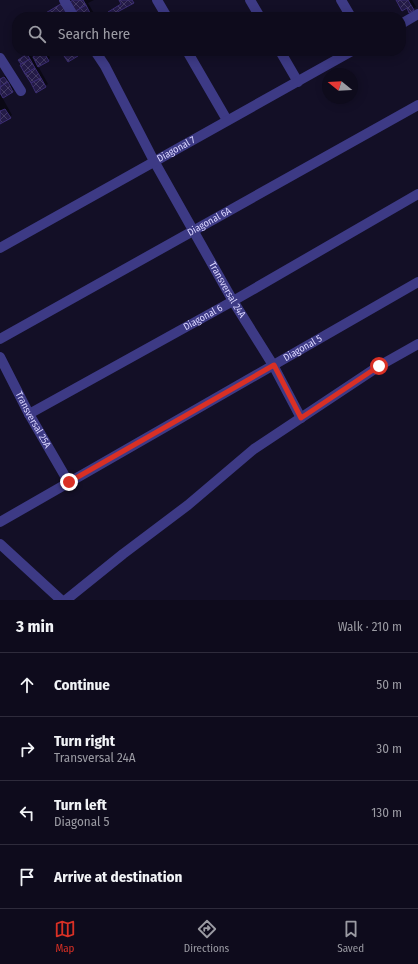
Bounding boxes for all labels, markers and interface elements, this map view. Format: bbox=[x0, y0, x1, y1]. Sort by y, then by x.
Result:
search box bbox=[12, 12, 406, 56]
icon: search bbox=[26, 23, 48, 45]
text: Search here bbox=[58, 25, 130, 43]
north arrow bbox=[322, 68, 358, 104]
street label: Diagonal 7 bbox=[155, 134, 198, 165]
street label: Diagonal 6A bbox=[185, 204, 234, 239]
street label: Transversal 24A bbox=[206, 260, 248, 321]
street label: Diagonal 6 bbox=[181, 302, 225, 333]
street label: Diagonal 5 bbox=[281, 332, 324, 364]
route start bbox=[370, 357, 388, 375]
street label: Transversal 25A bbox=[13, 390, 54, 451]
route end bbox=[60, 473, 78, 491]
text: 3 min bbox=[16, 616, 54, 637]
text: Walk · 210 m bbox=[338, 619, 402, 634]
icon: ahead bbox=[16, 674, 38, 696]
text: Continue bbox=[54, 676, 110, 694]
text: 50 m bbox=[376, 677, 402, 692]
text: Turn right bbox=[54, 732, 115, 750]
icon: right bbox=[16, 738, 38, 760]
text: 30 m bbox=[376, 741, 402, 756]
text: Transversal 24A bbox=[54, 750, 136, 765]
text: Turn left bbox=[54, 796, 107, 814]
icon: left bbox=[16, 802, 38, 824]
text: 130 m bbox=[371, 805, 402, 820]
text: Diagonal 5 bbox=[54, 814, 109, 829]
icon: arrive bbox=[16, 866, 38, 888]
text: Arrive at destination bbox=[54, 868, 182, 886]
tab: Map bbox=[54, 918, 76, 955]
tab: Directions bbox=[184, 918, 229, 955]
tab: Saved bbox=[337, 918, 364, 955]

